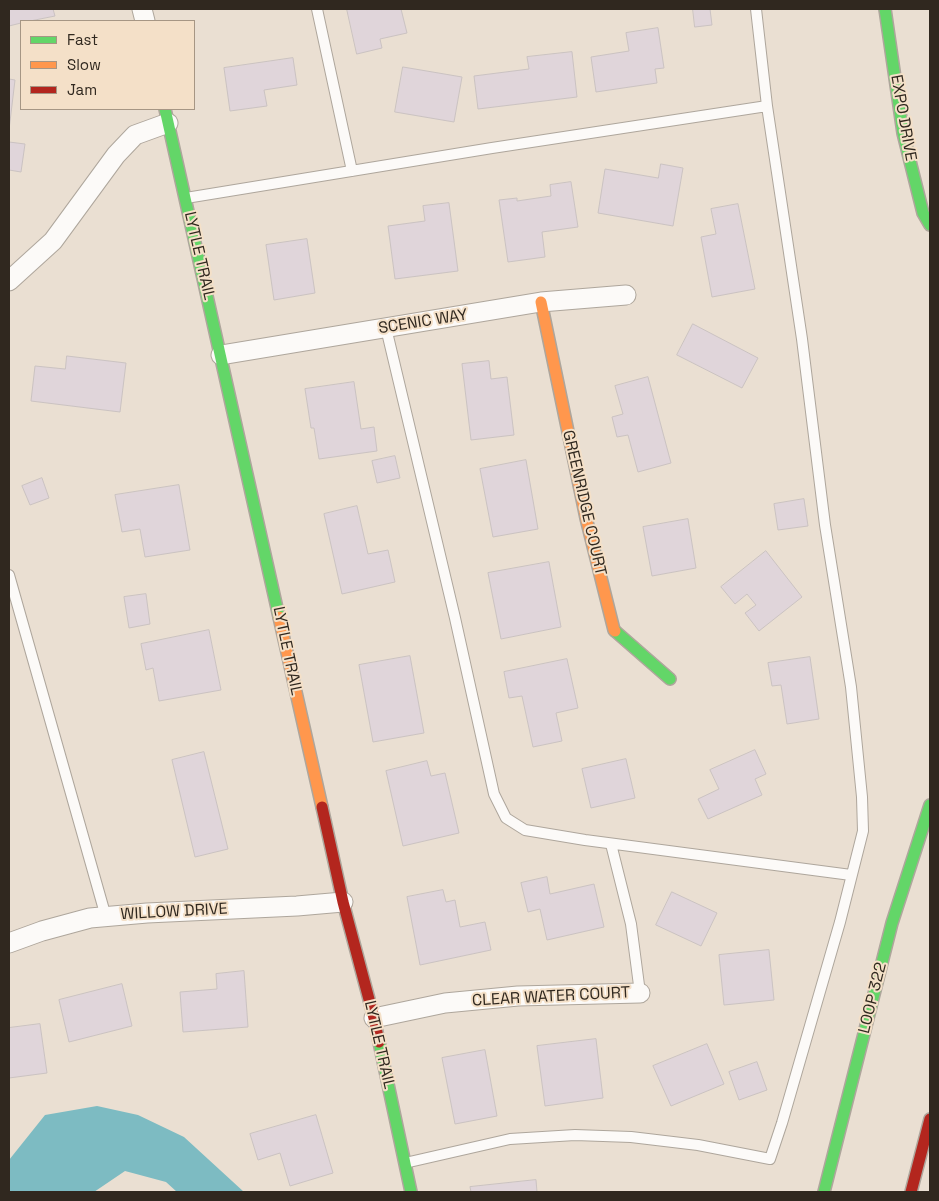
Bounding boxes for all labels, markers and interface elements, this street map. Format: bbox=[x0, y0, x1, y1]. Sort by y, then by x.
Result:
legend bbox=[20, 20, 195, 110]
text: Fast bbox=[67, 30, 98, 49]
text: Slow bbox=[67, 55, 101, 74]
street label: EXPO DRIVE bbox=[886, 73, 920, 163]
text: Jam bbox=[67, 80, 97, 99]
street label: LYTLE TRAIL bbox=[180, 210, 218, 302]
street label: SCENIC WAY bbox=[377, 305, 469, 339]
street label: GREENRIDGE COURT bbox=[558, 428, 610, 578]
street label: LYTLE TRAIL bbox=[268, 605, 306, 697]
street label: WILLOW DRIVE bbox=[120, 900, 228, 924]
street label: LOOP 322 bbox=[855, 960, 891, 1036]
street label: CLEAR WATER COURT bbox=[471, 983, 631, 1011]
street label: LYTLE TRAIL bbox=[360, 999, 398, 1091]

